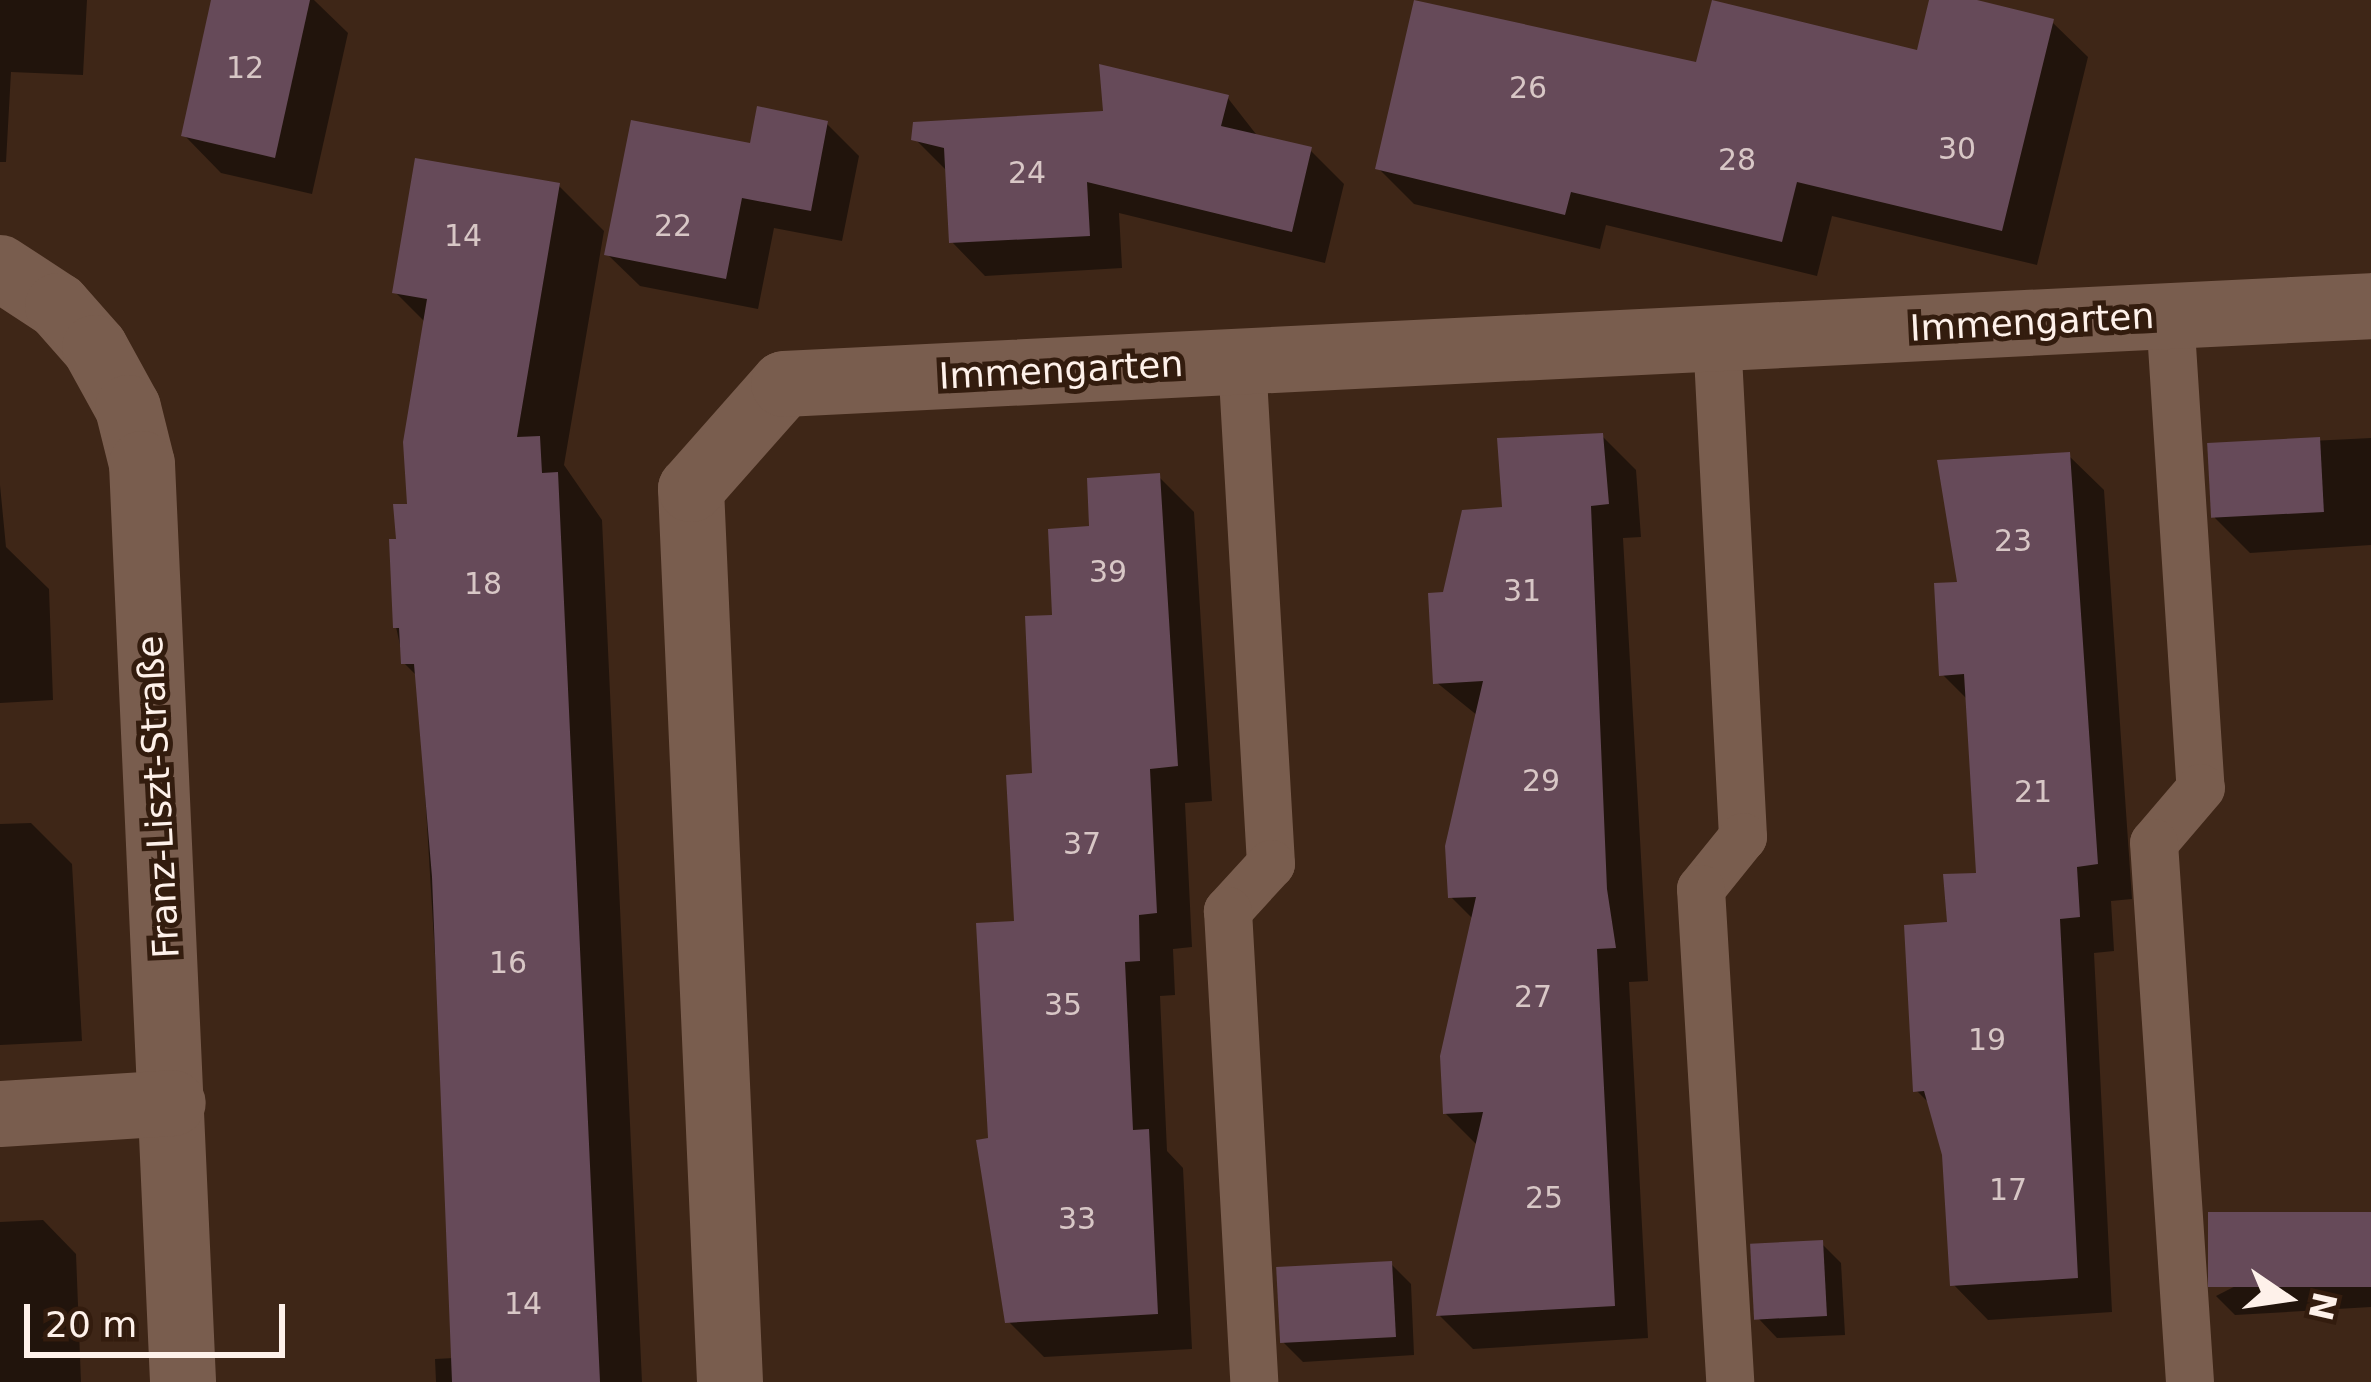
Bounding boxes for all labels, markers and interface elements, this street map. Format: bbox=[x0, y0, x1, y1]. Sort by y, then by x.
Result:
house number: 12 bbox=[226, 50, 264, 86]
house number: 26 bbox=[1509, 70, 1547, 106]
house number: 30 bbox=[1938, 131, 1976, 167]
house number: 28 bbox=[1718, 142, 1756, 178]
house number: 24 bbox=[1008, 155, 1046, 191]
house number: 22 bbox=[654, 208, 692, 244]
house number: 14 bbox=[444, 218, 482, 254]
street label: Immengarten bbox=[1909, 294, 2155, 350]
street label: Immengarten bbox=[938, 342, 1184, 398]
house number: 23 bbox=[1994, 523, 2032, 559]
house number: 39 bbox=[1089, 554, 1127, 590]
house number: 18 bbox=[464, 566, 502, 602]
house number: 31 bbox=[1503, 573, 1541, 609]
street label: Franz-Liszt-Straße bbox=[128, 635, 188, 959]
house number: 29 bbox=[1522, 763, 1560, 799]
house number: 21 bbox=[2014, 774, 2052, 810]
house number: 37 bbox=[1063, 826, 1101, 862]
house number: 16 bbox=[489, 945, 527, 981]
house number: 27 bbox=[1514, 979, 1552, 1015]
house number: 35 bbox=[1044, 987, 1082, 1023]
house number: 19 bbox=[1968, 1022, 2006, 1058]
house number: 17 bbox=[1989, 1172, 2027, 1208]
house number: 25 bbox=[1525, 1180, 1563, 1216]
house number: 33 bbox=[1058, 1201, 1096, 1237]
north arrow bbox=[2227, 1238, 2347, 1358]
scale bar bbox=[30, 1280, 291, 1354]
house number: 14 bbox=[504, 1286, 542, 1322]
text: N bbox=[2300, 1288, 2345, 1324]
text: 20 m bbox=[45, 1304, 137, 1345]

